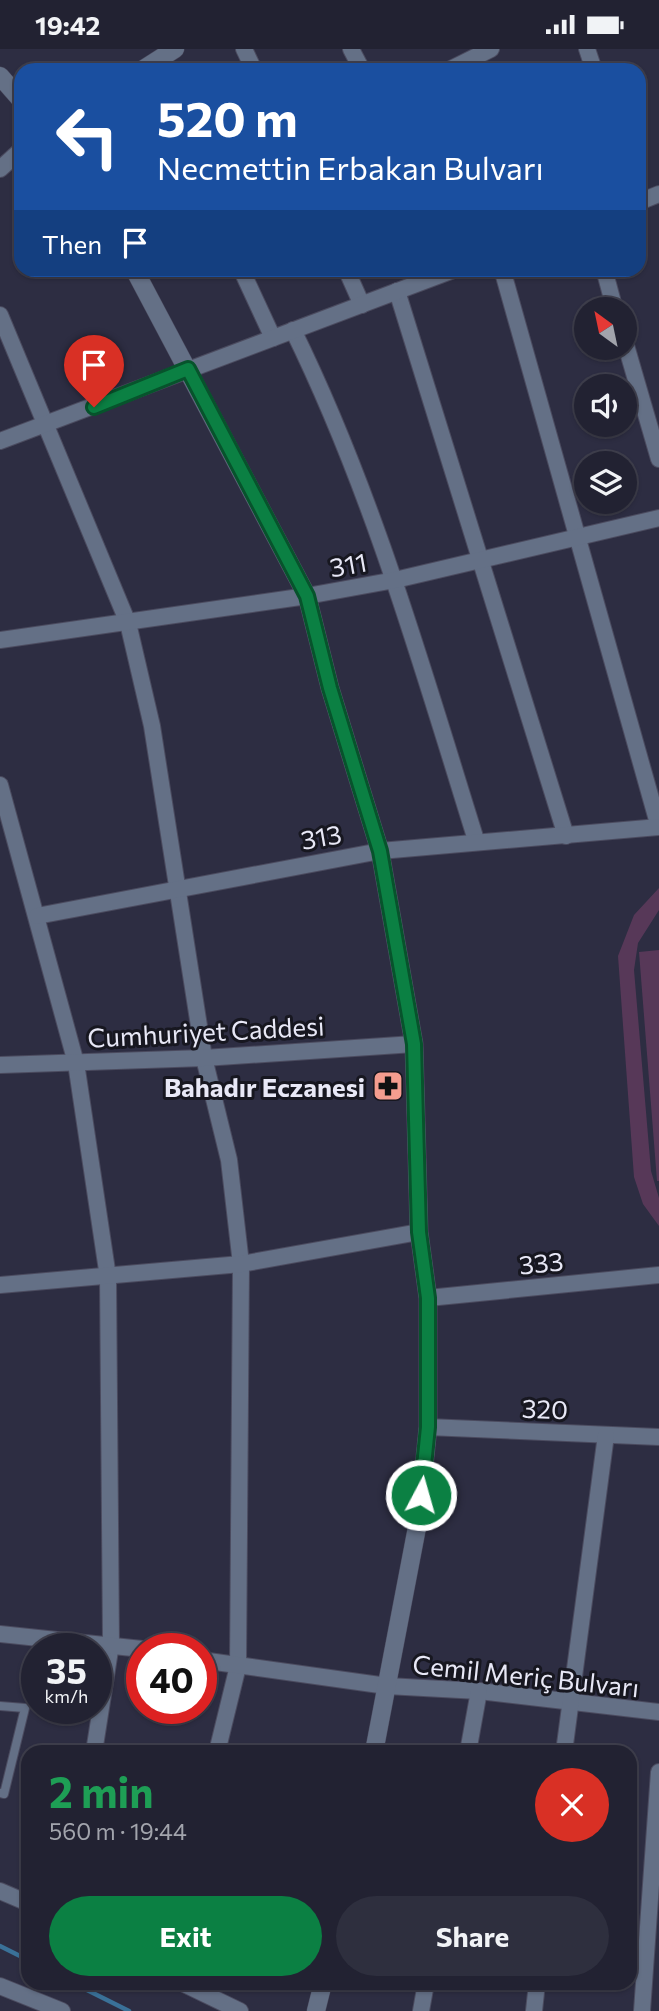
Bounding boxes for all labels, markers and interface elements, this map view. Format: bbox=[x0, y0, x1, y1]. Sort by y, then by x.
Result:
text: 19:42 bbox=[35, 9, 100, 40]
text: 520 m bbox=[157, 87, 298, 147]
icon: left bbox=[42, 91, 133, 182]
text: Necmettin Erbakan Bulvarı bbox=[157, 147, 544, 187]
icon: arrive bbox=[116, 224, 154, 262]
text: Then bbox=[42, 228, 102, 259]
north arrow bbox=[574, 297, 637, 361]
map controls bbox=[574, 297, 637, 514]
pin bbox=[64, 335, 124, 407]
icon: arrive bbox=[75, 346, 113, 384]
button: sound bbox=[574, 374, 637, 437]
button: layers bbox=[574, 451, 637, 514]
street label: 311 bbox=[327, 546, 369, 582]
street label: 313 bbox=[298, 817, 344, 855]
street label: Cumhuriyet Caddesi bbox=[87, 1009, 325, 1053]
pharmacy icon: Bahadır Eczanesi bbox=[371, 1069, 405, 1103]
place label: Bahadır Eczanesi bbox=[164, 1071, 365, 1102]
street label: 333 bbox=[517, 1244, 565, 1280]
street label: 320 bbox=[521, 1392, 569, 1424]
position arrow bbox=[384, 1458, 458, 1532]
speed limit sign: 40 bbox=[126, 1633, 217, 1724]
text: 35 bbox=[46, 1648, 87, 1691]
street label: Cemil Meriç Bulvarı bbox=[411, 1648, 641, 1702]
text: km/h bbox=[45, 1685, 88, 1707]
text: 2 min bbox=[49, 1765, 154, 1817]
button: close bbox=[535, 1768, 609, 1842]
text: 560 m · 19:44 bbox=[49, 1817, 187, 1845]
button: Exit bbox=[49, 1896, 322, 1976]
button: Share bbox=[336, 1896, 609, 1976]

